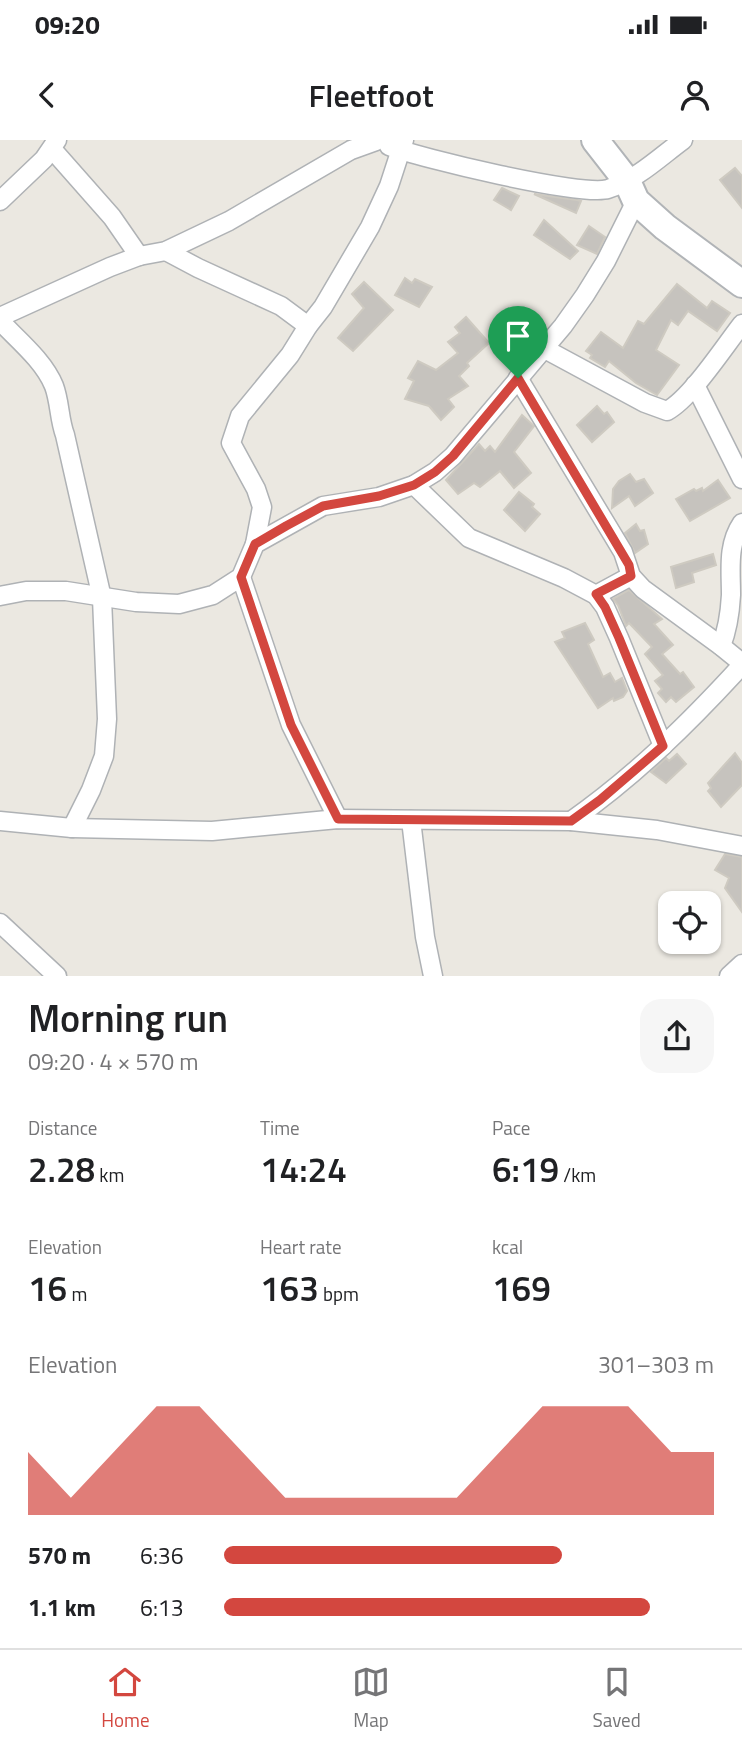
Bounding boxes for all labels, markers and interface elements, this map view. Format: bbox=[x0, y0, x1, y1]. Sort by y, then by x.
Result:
text: 09:20 bbox=[35, 5, 100, 44]
text: Fleetfoot bbox=[308, 71, 434, 119]
icon: back bbox=[28, 76, 66, 114]
icon: person bbox=[676, 76, 714, 114]
pin bbox=[488, 306, 548, 378]
icon: arrive bbox=[499, 317, 537, 355]
map controls bbox=[658, 891, 721, 954]
button: locate bbox=[658, 891, 721, 954]
text: Morning run bbox=[28, 989, 228, 1047]
button: share bbox=[640, 999, 714, 1073]
text: 09:20 · 4 × 570 m bbox=[28, 1044, 198, 1079]
text: Distance bbox=[28, 1113, 97, 1142]
text: Time bbox=[260, 1113, 300, 1142]
text: Pace bbox=[492, 1113, 530, 1142]
text: 2.28 bbox=[28, 1142, 95, 1196]
text: 14:24 bbox=[260, 1142, 347, 1196]
text: 6:19 bbox=[492, 1142, 559, 1196]
text: km bbox=[95, 1160, 124, 1189]
text: /km bbox=[559, 1160, 596, 1189]
text: Elevation bbox=[28, 1232, 102, 1261]
text: Heart rate bbox=[260, 1232, 342, 1261]
text: kcal bbox=[492, 1232, 523, 1261]
text: 16 bbox=[28, 1261, 67, 1315]
text: 163 bbox=[260, 1261, 319, 1315]
text: 169 bbox=[492, 1261, 551, 1315]
text: m bbox=[67, 1279, 87, 1308]
text: bpm bbox=[319, 1279, 359, 1308]
text: Elevation bbox=[28, 1347, 117, 1382]
text: 301–303 m bbox=[598, 1347, 714, 1382]
text: 570 m bbox=[28, 1538, 91, 1573]
text: 6:36 bbox=[140, 1538, 184, 1573]
text: 1.1 km bbox=[28, 1590, 96, 1625]
text: 6:13 bbox=[140, 1590, 184, 1625]
tab: Home bbox=[101, 1663, 149, 1734]
tab: Map bbox=[352, 1663, 390, 1734]
tab: Saved bbox=[592, 1663, 641, 1734]

